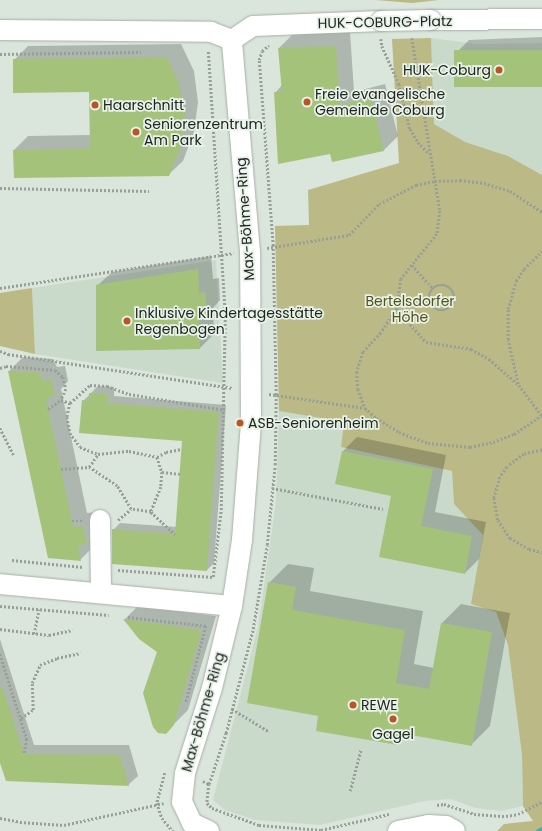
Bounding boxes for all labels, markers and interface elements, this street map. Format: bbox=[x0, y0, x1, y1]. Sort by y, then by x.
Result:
street label: HUK-COBURG-Platz bbox=[318, 12, 452, 32]
place label: HUK-Coburg bbox=[403, 62, 491, 78]
marker: HUK-Coburg bbox=[494, 65, 504, 75]
place label: Freie evangelische Gemeinde Coburg bbox=[315, 86, 445, 118]
place label: Haarschnitt bbox=[103, 97, 184, 113]
marker: Freie evangelische Gemeinde Coburg bbox=[302, 97, 312, 107]
marker: Haarschnitt bbox=[90, 100, 100, 110]
place label: Seniorenzentrum Am Park bbox=[144, 116, 263, 148]
marker: Seniorenzentrum Am Park bbox=[131, 127, 141, 137]
street label: Max-Böhme-Ring bbox=[232, 157, 258, 281]
park label: Bertelsdorfer Höhe bbox=[365, 293, 455, 326]
place label: Inklusive Kindertagesstätte Regenbogen bbox=[135, 305, 323, 338]
marker: Inklusive Kindertagesstätte Regenbogen bbox=[122, 316, 132, 326]
place label: ASB-Seniorenheim bbox=[248, 415, 379, 431]
marker: ASB-Seniorenheim bbox=[235, 418, 245, 428]
street label: Max-Böhme-Ring bbox=[178, 650, 228, 774]
place label: REWE bbox=[361, 697, 398, 713]
marker: REWE bbox=[348, 700, 358, 710]
marker: Gagel bbox=[388, 714, 398, 724]
place label: Gagel bbox=[372, 726, 414, 742]

